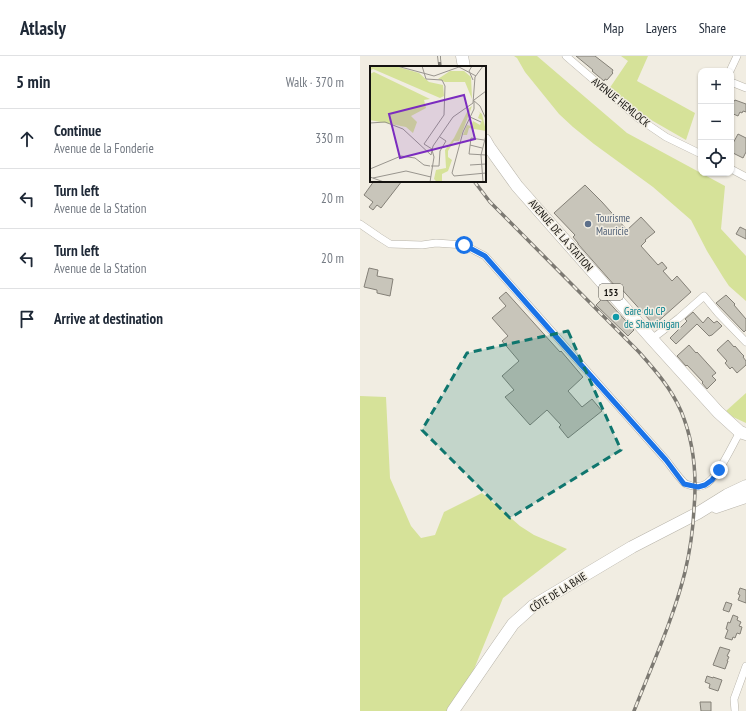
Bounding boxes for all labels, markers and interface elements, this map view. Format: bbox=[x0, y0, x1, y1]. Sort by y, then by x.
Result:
text: Atlasly bbox=[20, 16, 66, 40]
text: Map bbox=[603, 19, 624, 37]
text: Layers bbox=[646, 19, 677, 37]
text: Share bbox=[699, 19, 726, 37]
inset map bbox=[370, 66, 486, 182]
map controls bbox=[698, 68, 734, 176]
button: + bbox=[698, 68, 734, 104]
text: 5 min bbox=[16, 71, 50, 93]
text: Walk · 370 m bbox=[286, 74, 344, 91]
street label: AVENUE HEMLOCK bbox=[589, 74, 654, 130]
button: − bbox=[698, 104, 734, 140]
text: Continue bbox=[54, 121, 101, 140]
icon: ahead bbox=[16, 128, 38, 150]
text: 330 m bbox=[315, 130, 344, 147]
text: Avenue de la Fonderie bbox=[54, 140, 154, 157]
button: locate bbox=[698, 140, 734, 176]
text: Turn left bbox=[54, 181, 99, 200]
icon: left bbox=[16, 188, 38, 210]
text: 20 m bbox=[321, 190, 344, 207]
street label: AVENUE DE LA STATION bbox=[526, 196, 596, 274]
text: Avenue de la Station bbox=[54, 200, 146, 217]
place label: Tourisme Mauricie bbox=[596, 211, 631, 238]
marker: Tourisme Mauricie bbox=[583, 219, 593, 229]
route start bbox=[455, 236, 473, 254]
text: Turn left bbox=[54, 241, 99, 260]
icon: left bbox=[16, 248, 38, 270]
text: 20 m bbox=[321, 250, 344, 267]
text: Avenue de la Station bbox=[54, 260, 146, 277]
road number: 153 bbox=[599, 284, 623, 300]
place label: Gare du CP de Shawinigan bbox=[624, 304, 680, 331]
icon: arrive bbox=[16, 308, 38, 330]
text: Arrive at destination bbox=[54, 309, 163, 328]
marker: Gare du CP de Shawinigan bbox=[611, 312, 621, 322]
route end bbox=[710, 461, 728, 479]
street label: CÔTE DE LA BAIE bbox=[527, 569, 589, 615]

